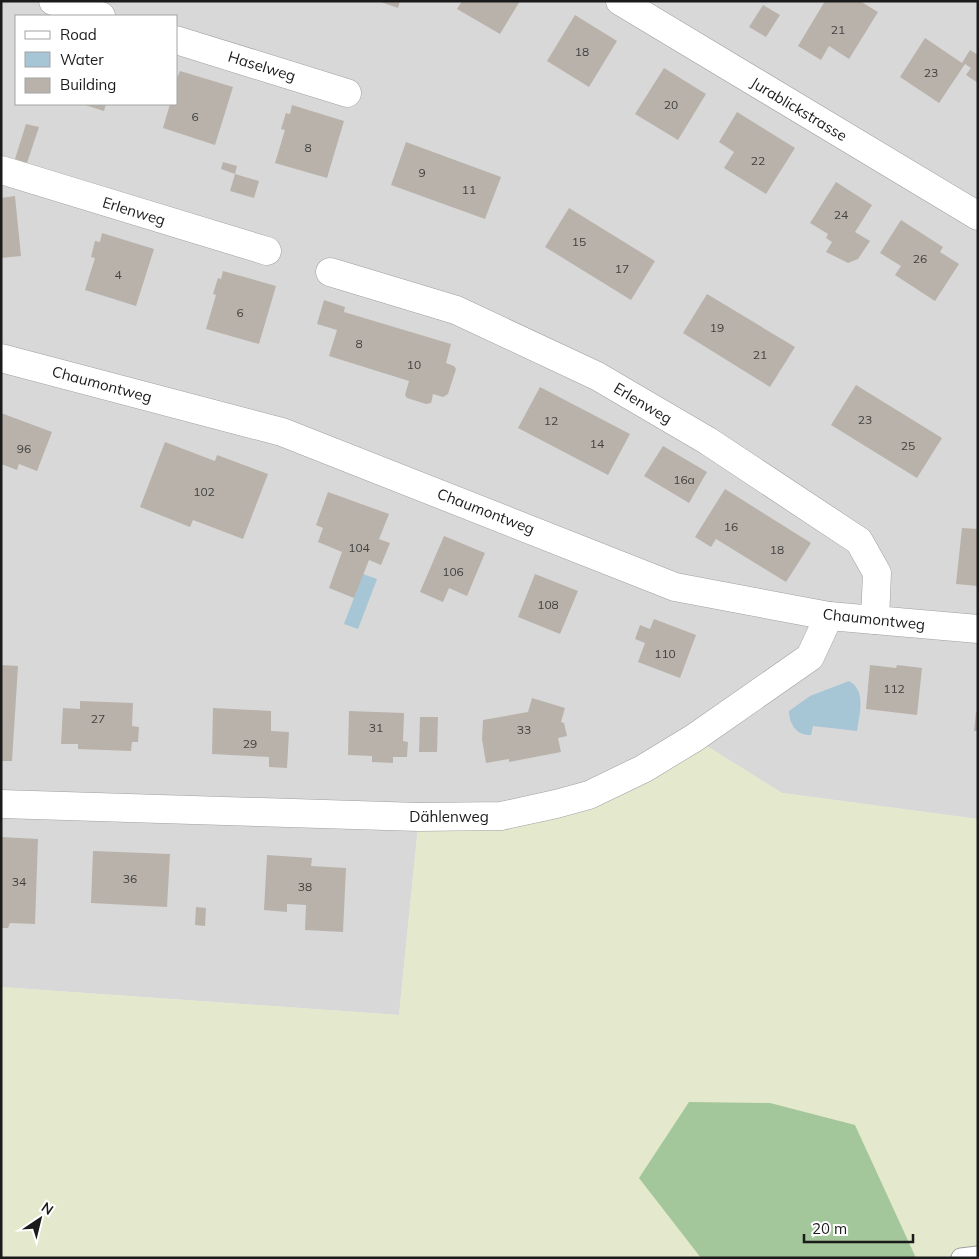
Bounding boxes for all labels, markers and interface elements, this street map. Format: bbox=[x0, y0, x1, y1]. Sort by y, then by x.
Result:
legend bbox=[15, 15, 178, 105]
house number: 21 bbox=[831, 22, 845, 37]
text: Road bbox=[60, 25, 97, 44]
house number: 18 bbox=[575, 44, 589, 59]
street label: Haselweg bbox=[226, 47, 298, 85]
text: Water bbox=[60, 50, 104, 69]
house number: 23 bbox=[924, 65, 938, 80]
street label: Jurablickstrasse bbox=[747, 73, 851, 145]
text: Building bbox=[60, 75, 116, 94]
house number: 20 bbox=[664, 97, 678, 112]
house number: 6 bbox=[191, 109, 199, 124]
house number: 8 bbox=[304, 140, 312, 155]
house number: 22 bbox=[751, 153, 765, 168]
house number: 9 bbox=[418, 165, 426, 180]
house number: 11 bbox=[462, 182, 476, 197]
street label: Erlenweg bbox=[100, 192, 168, 230]
house number: 24 bbox=[834, 207, 848, 222]
house number: 15 bbox=[572, 234, 586, 249]
house number: 26 bbox=[913, 251, 927, 266]
house number: 17 bbox=[615, 261, 629, 276]
house number: 4 bbox=[114, 267, 122, 282]
house number: 6 bbox=[236, 305, 244, 320]
house number: 19 bbox=[710, 320, 724, 335]
house number: 8 bbox=[355, 336, 363, 351]
house number: 21 bbox=[753, 347, 767, 362]
house number: 10 bbox=[407, 357, 421, 372]
street label: Chaumontweg bbox=[50, 362, 154, 406]
street label: Erlenweg bbox=[610, 378, 676, 428]
house number: 23 bbox=[858, 412, 872, 427]
house number: 12 bbox=[544, 413, 558, 428]
house number: 14 bbox=[590, 436, 604, 451]
house number: 25 bbox=[901, 438, 915, 453]
house number: 96 bbox=[17, 441, 31, 456]
house number: 16a bbox=[673, 472, 695, 487]
house number: 102 bbox=[193, 484, 215, 499]
street label: Chaumontweg bbox=[435, 484, 537, 538]
house number: 16 bbox=[724, 519, 738, 534]
house number: 104 bbox=[348, 540, 370, 555]
house number: 18 bbox=[770, 542, 784, 557]
house number: 106 bbox=[442, 564, 464, 579]
house number: 108 bbox=[537, 597, 559, 612]
street label: Chaumontweg bbox=[822, 604, 926, 634]
house number: 110 bbox=[654, 646, 676, 661]
house number: 112 bbox=[883, 681, 905, 696]
house number: 27 bbox=[91, 711, 105, 726]
house number: 31 bbox=[369, 720, 383, 735]
house number: 33 bbox=[517, 722, 531, 737]
house number: 29 bbox=[243, 736, 257, 751]
street label: Dählenweg bbox=[409, 807, 489, 826]
house number: 36 bbox=[123, 871, 137, 886]
house number: 34 bbox=[12, 874, 26, 889]
house number: 38 bbox=[298, 879, 312, 894]
north arrow bbox=[15, 1194, 65, 1244]
text: N bbox=[38, 1198, 57, 1219]
scale bar bbox=[804, 1212, 913, 1244]
text: 20 m bbox=[812, 1219, 847, 1238]

